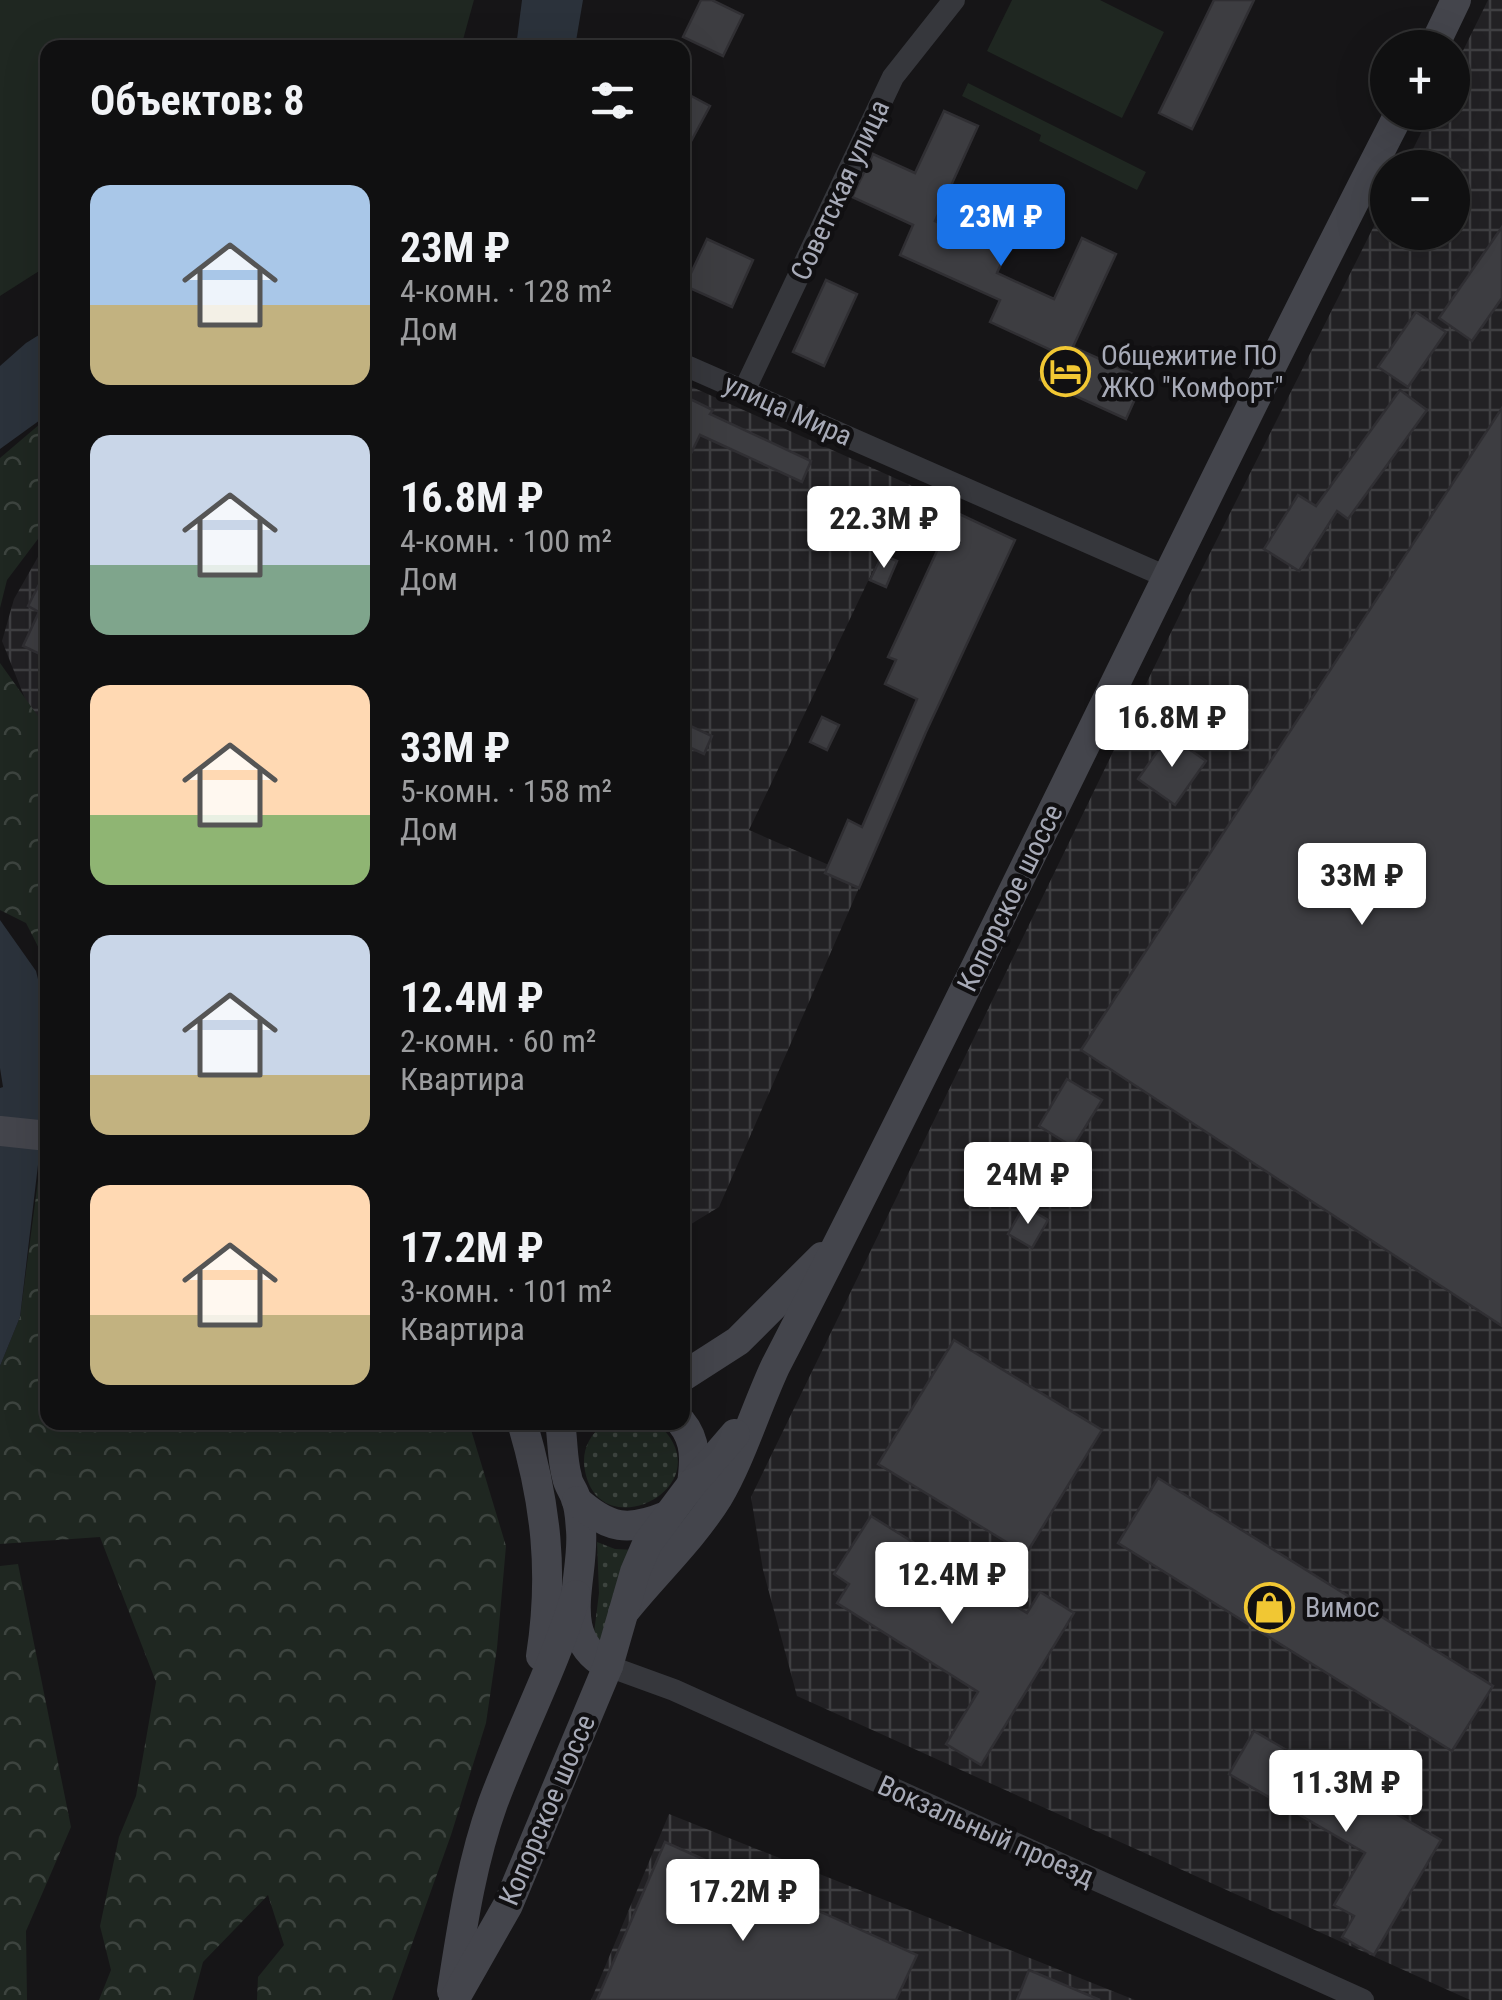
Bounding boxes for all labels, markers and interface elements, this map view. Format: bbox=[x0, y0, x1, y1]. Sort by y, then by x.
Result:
map controls bbox=[1370, 30, 1470, 250]
button: + bbox=[1370, 30, 1470, 130]
icon: filters bbox=[585, 73, 640, 128]
text: Объектов: 8 bbox=[90, 76, 304, 125]
street label: Советская улица bbox=[784, 95, 896, 285]
button: − bbox=[1370, 150, 1470, 250]
pin: 23M ₽ bbox=[931, 184, 1071, 269]
text: 23M ₽ bbox=[959, 197, 1043, 235]
text: 23M ₽ bbox=[400, 223, 510, 272]
icon: home bbox=[170, 225, 290, 345]
text: 4-комн. · 128 m² bbox=[400, 272, 612, 310]
text: Дом bbox=[400, 310, 458, 348]
place label: Общежитие ПО ЖКО "Комфорт" bbox=[1101, 339, 1284, 404]
hotel icon: Общежитие ПО ЖКО "Комфорт" bbox=[1040, 345, 1092, 397]
street label: улица Мира bbox=[719, 367, 857, 453]
text: 16.8M ₽ bbox=[400, 473, 544, 522]
icon: home bbox=[170, 475, 290, 595]
pin: 22.3M ₽ bbox=[792, 486, 976, 571]
text: 22.3M ₽ bbox=[829, 499, 939, 537]
text: 4-комн. · 100 m² bbox=[400, 522, 612, 560]
text: Дом bbox=[400, 560, 458, 598]
pin: 16.8M ₽ bbox=[1080, 685, 1264, 770]
text: 16.8M ₽ bbox=[1117, 698, 1227, 736]
text: 33M ₽ bbox=[400, 723, 510, 772]
icon: home bbox=[170, 725, 290, 845]
text: 5-комн. · 158 m² bbox=[400, 772, 612, 810]
street label: Копорское шоссе bbox=[950, 799, 1070, 997]
text: Дом bbox=[400, 810, 458, 848]
pin: 33M ₽ bbox=[1292, 843, 1432, 928]
text: 33M ₽ bbox=[1320, 856, 1404, 894]
text: 12.4M ₽ bbox=[400, 973, 544, 1022]
icon: home bbox=[170, 975, 290, 1095]
text: 2-комн. · 60 m² bbox=[400, 1022, 596, 1060]
text: Квартира bbox=[400, 1060, 525, 1098]
pin: 24M ₽ bbox=[958, 1142, 1098, 1227]
text: 24M ₽ bbox=[986, 1155, 1070, 1193]
text: 17.2M ₽ bbox=[400, 1223, 544, 1272]
icon: home bbox=[170, 1225, 290, 1345]
text: 3-комн. · 101 m² bbox=[400, 1272, 612, 1310]
text: Квартира bbox=[400, 1310, 525, 1348]
pin: 12.4M ₽ bbox=[860, 1542, 1044, 1627]
text: 12.4M ₽ bbox=[897, 1555, 1007, 1593]
shop icon: Вимос bbox=[1244, 1581, 1296, 1633]
place label: Вимос bbox=[1305, 1591, 1380, 1624]
street label: Копорское шоссе bbox=[492, 1710, 602, 1910]
pin: 11.3M ₽ bbox=[1254, 1750, 1438, 1835]
text: 11.3M ₽ bbox=[1291, 1763, 1401, 1801]
street label: Вокзальный проезд bbox=[873, 1769, 1099, 1893]
pin: 17.2M ₽ bbox=[651, 1859, 835, 1944]
text: 17.2M ₽ bbox=[688, 1872, 798, 1910]

